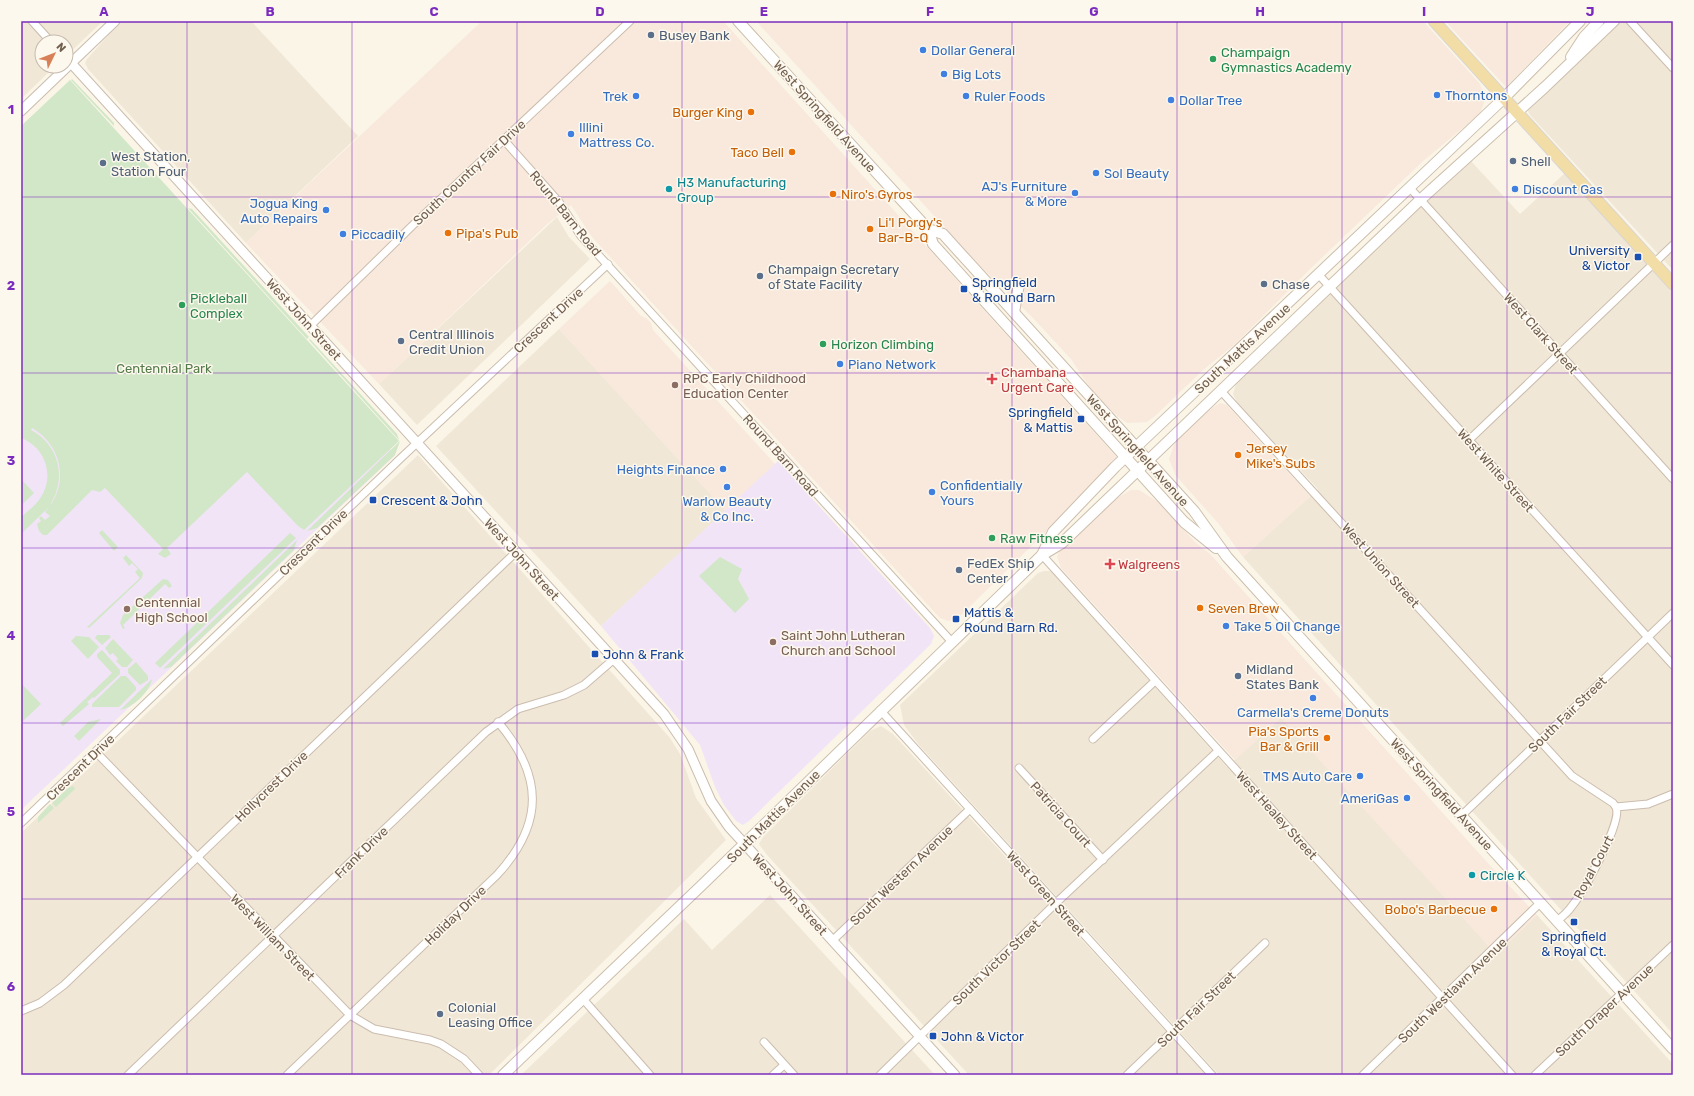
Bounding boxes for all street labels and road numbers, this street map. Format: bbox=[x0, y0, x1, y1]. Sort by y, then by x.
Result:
street label: West Springfield Avenue bbox=[770, 57, 879, 176]
street label: South Country Fair Drive bbox=[410, 116, 529, 228]
street label: Round Barn Road bbox=[527, 168, 605, 259]
street label: West John Street bbox=[263, 275, 344, 363]
street label: Crescent Drive bbox=[511, 284, 586, 356]
street label: West Clark Street bbox=[1500, 290, 1581, 377]
street label: South Mattis Avenue bbox=[1191, 300, 1293, 397]
street label: West Springfield Avenue bbox=[1083, 391, 1192, 510]
street label: Round Barn Road bbox=[740, 411, 821, 499]
street label: West White Street bbox=[1454, 426, 1537, 515]
street label: Crescent Drive bbox=[276, 506, 351, 579]
street label: West John Street bbox=[481, 515, 562, 603]
street label: West Union Street bbox=[1339, 520, 1423, 611]
street label: South Fair Street bbox=[1525, 673, 1609, 755]
street label: Crescent Drive bbox=[43, 731, 118, 804]
street label: West Springfield Avenue bbox=[1387, 735, 1496, 854]
street label: Hollycrest Drive bbox=[232, 748, 311, 825]
street label: South Mattis Avenue bbox=[724, 767, 823, 866]
street label: West Healey Street bbox=[1233, 768, 1320, 863]
street label: Patricia Court bbox=[1027, 778, 1094, 850]
street label: South Western Avenue bbox=[847, 822, 956, 928]
street label: Frank Drive bbox=[332, 823, 391, 881]
street label: Royal Court bbox=[1570, 833, 1617, 902]
street label: West Green Street bbox=[1004, 848, 1088, 939]
street label: West John Street bbox=[749, 850, 830, 938]
street label: Holiday Drive bbox=[422, 882, 489, 948]
street label: West William Street bbox=[227, 891, 318, 984]
street label: South Victor Street bbox=[949, 917, 1043, 1008]
street label: South Westlawn Avenue bbox=[1395, 934, 1510, 1046]
street label: South Draper Avenue bbox=[1552, 961, 1656, 1060]
street label: South Fair Street bbox=[1154, 968, 1238, 1050]

